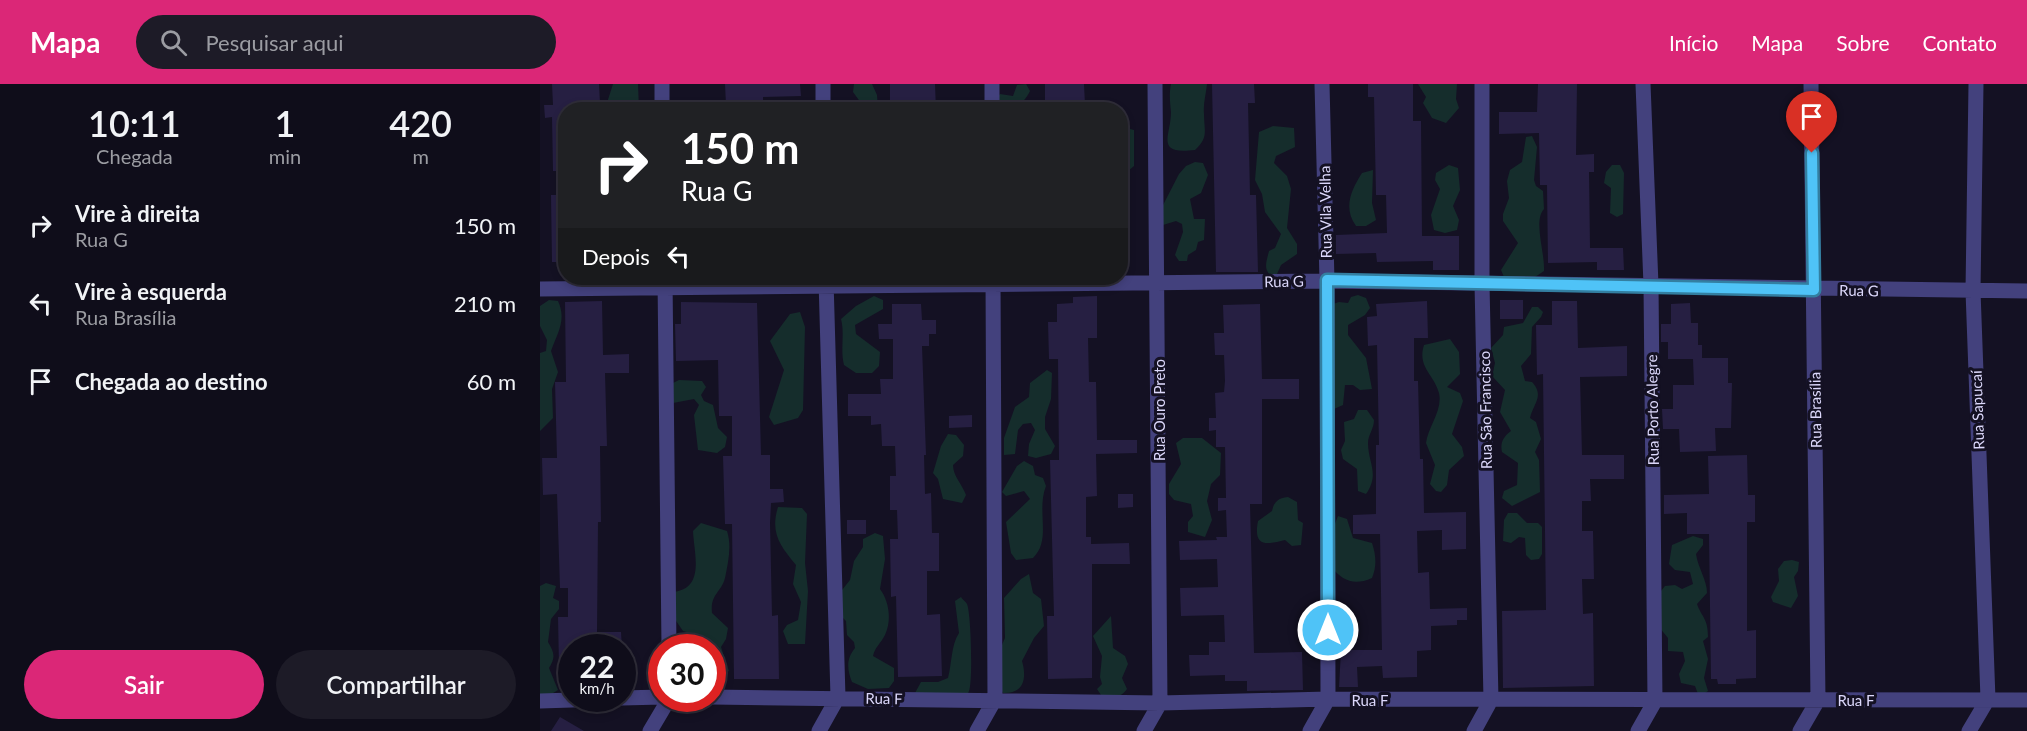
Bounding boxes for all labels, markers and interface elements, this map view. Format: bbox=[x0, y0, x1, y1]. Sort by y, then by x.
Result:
search box bbox=[136, 15, 556, 69]
text: Mapa bbox=[30, 25, 100, 59]
icon: search bbox=[157, 26, 190, 59]
text: Pesquisar aqui bbox=[205, 29, 344, 56]
text: Início bbox=[1669, 30, 1718, 55]
text: Mapa bbox=[1751, 30, 1803, 55]
text: Sobre bbox=[1836, 30, 1889, 55]
text: Contato bbox=[1922, 30, 1997, 55]
pin bbox=[1786, 91, 1837, 153]
icon: arrive bbox=[1795, 100, 1828, 133]
text: 10:11 bbox=[88, 101, 181, 145]
text: 1 bbox=[275, 101, 295, 145]
text: 420 bbox=[389, 101, 452, 145]
text: 150 m bbox=[681, 123, 799, 173]
icon: right bbox=[582, 126, 660, 204]
text: Chegada bbox=[96, 144, 173, 168]
text: min bbox=[269, 144, 301, 168]
text: m bbox=[412, 144, 429, 168]
street label: Rua Vila Velha bbox=[1315, 166, 1335, 258]
text: Rua G bbox=[681, 174, 752, 207]
text: Vire à direita bbox=[75, 200, 200, 227]
icon: right bbox=[24, 209, 57, 242]
text: 150 m bbox=[454, 212, 516, 239]
text: Rua G bbox=[75, 227, 128, 251]
icon: left bbox=[662, 240, 695, 273]
text: Depois bbox=[582, 243, 650, 270]
street label: Rua G bbox=[1264, 272, 1304, 290]
text: Vire à esquerda bbox=[75, 278, 227, 305]
street label: Rua G bbox=[1839, 281, 1879, 299]
icon: left bbox=[24, 287, 57, 320]
text: 210 m bbox=[454, 290, 516, 317]
text: Rua Brasília bbox=[75, 305, 176, 329]
street label: Rua São Francisco bbox=[1475, 351, 1495, 469]
street label: Rua Porto Alegre bbox=[1642, 354, 1662, 466]
street label: Rua Ouro Preto bbox=[1150, 359, 1168, 461]
icon: arrive bbox=[24, 365, 57, 398]
text: Chegada ao destino bbox=[75, 368, 268, 395]
text: 60 m bbox=[467, 368, 516, 395]
street label: Rua Sapucaí bbox=[1967, 369, 1987, 450]
street label: Rua Brasília bbox=[1805, 372, 1825, 448]
position arrow bbox=[1296, 598, 1360, 662]
speed limit sign: 30 bbox=[648, 634, 726, 712]
text: 22 bbox=[580, 648, 614, 684]
button: Sair bbox=[24, 650, 264, 719]
button: Compartilhar bbox=[276, 650, 516, 719]
text: km/h bbox=[579, 679, 615, 697]
street label: Rua F bbox=[865, 689, 903, 707]
street label: Rua F bbox=[1351, 691, 1389, 709]
street label: Rua F bbox=[1837, 691, 1875, 709]

